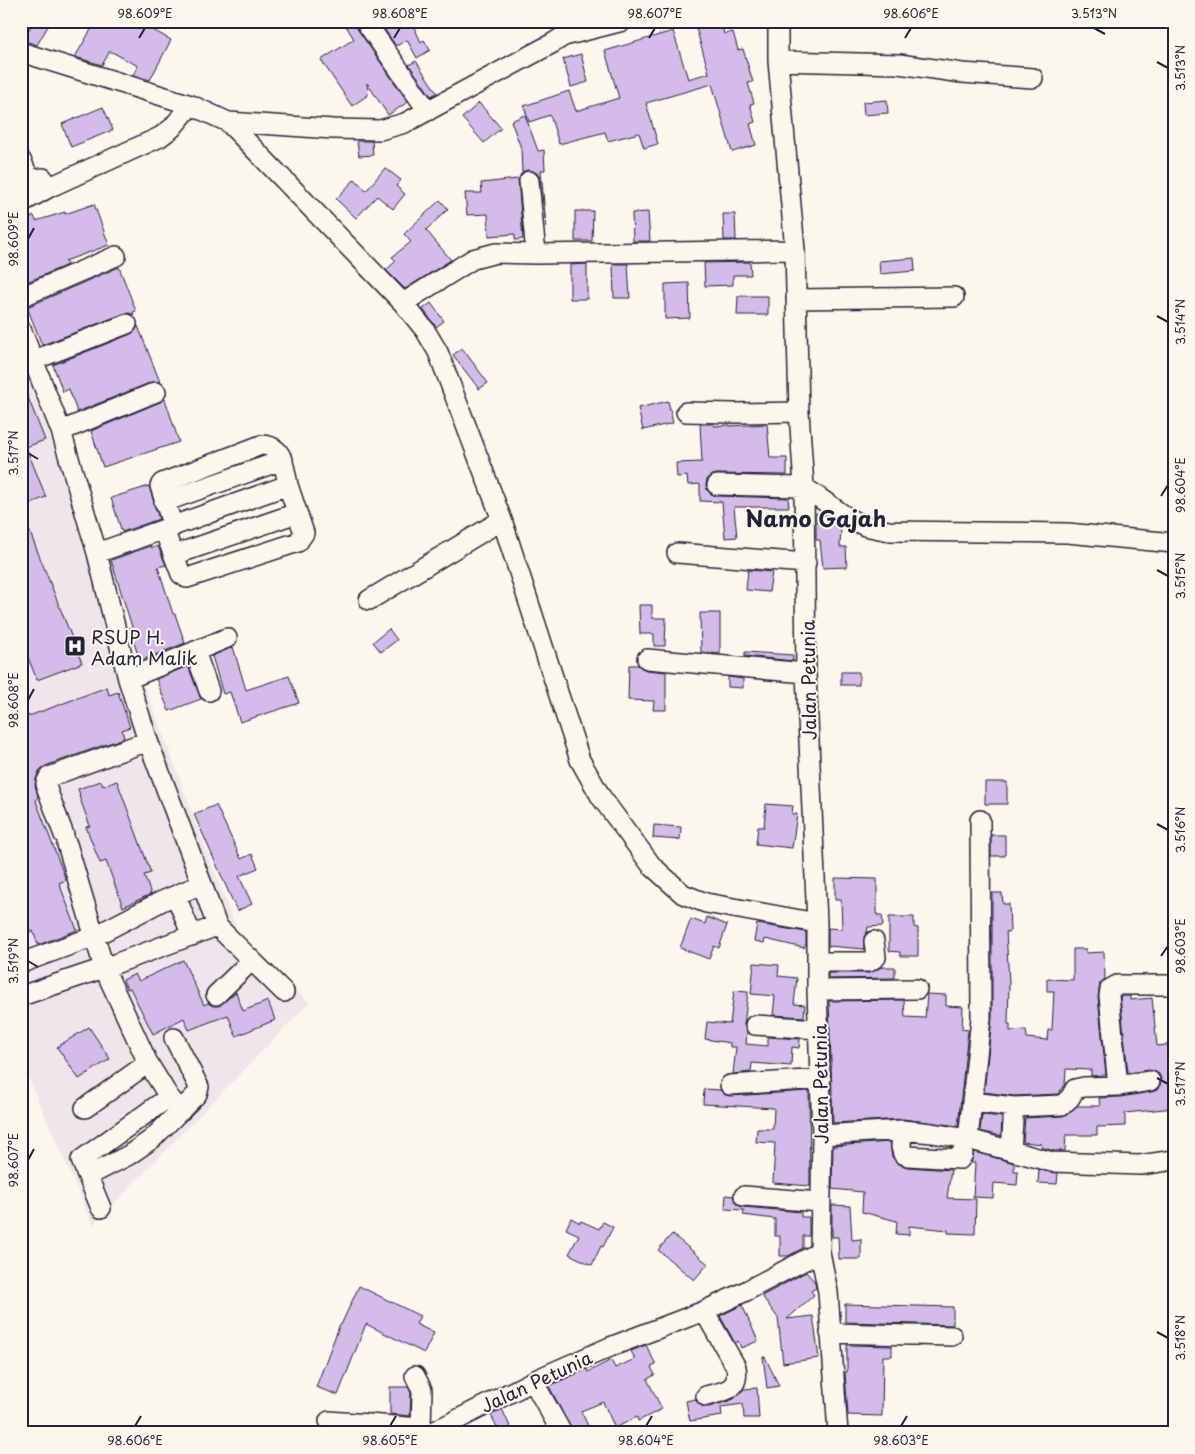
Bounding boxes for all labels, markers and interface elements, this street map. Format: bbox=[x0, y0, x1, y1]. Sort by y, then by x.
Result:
text: 98.609°E bbox=[117, 4, 173, 22]
text: 98.608°E bbox=[372, 4, 428, 22]
text: 98.607°E bbox=[628, 4, 682, 22]
text: 98.606°E bbox=[883, 4, 939, 22]
text: 3.513°N bbox=[1071, 4, 1117, 22]
text: 3.513°N bbox=[1171, 45, 1189, 91]
text: 98.609°E bbox=[4, 211, 22, 267]
text: 3.514°N bbox=[1171, 299, 1189, 345]
text: 3.517°N bbox=[4, 430, 22, 476]
text: 98.604°E bbox=[1171, 457, 1189, 513]
district label: Namo Gajah bbox=[746, 501, 886, 534]
text: 3.515°N bbox=[1171, 553, 1189, 599]
street label: Jalan Petunia bbox=[793, 620, 823, 740]
place label: RSUP H. Adam Malik bbox=[91, 623, 197, 671]
hospital icon: RSUP H. Adam Malik bbox=[63, 634, 87, 658]
text: 98.608°E bbox=[4, 672, 22, 728]
text: 3.516°N bbox=[1171, 807, 1189, 853]
text: 98.603°E bbox=[1171, 918, 1189, 974]
text: 3.519°N bbox=[4, 938, 22, 984]
street label: Jalan Petunia bbox=[805, 1024, 835, 1144]
text: 3.517°N bbox=[1171, 1061, 1189, 1107]
text: 98.607°E bbox=[4, 1133, 22, 1187]
text: 3.518°N bbox=[1171, 1315, 1189, 1361]
street label: Jalan Petunia bbox=[476, 1343, 596, 1419]
text: 98.606°E bbox=[107, 1431, 163, 1449]
text: 98.605°E bbox=[362, 1431, 418, 1449]
text: 98.604°E bbox=[618, 1431, 674, 1449]
text: 98.603°E bbox=[873, 1431, 929, 1449]

